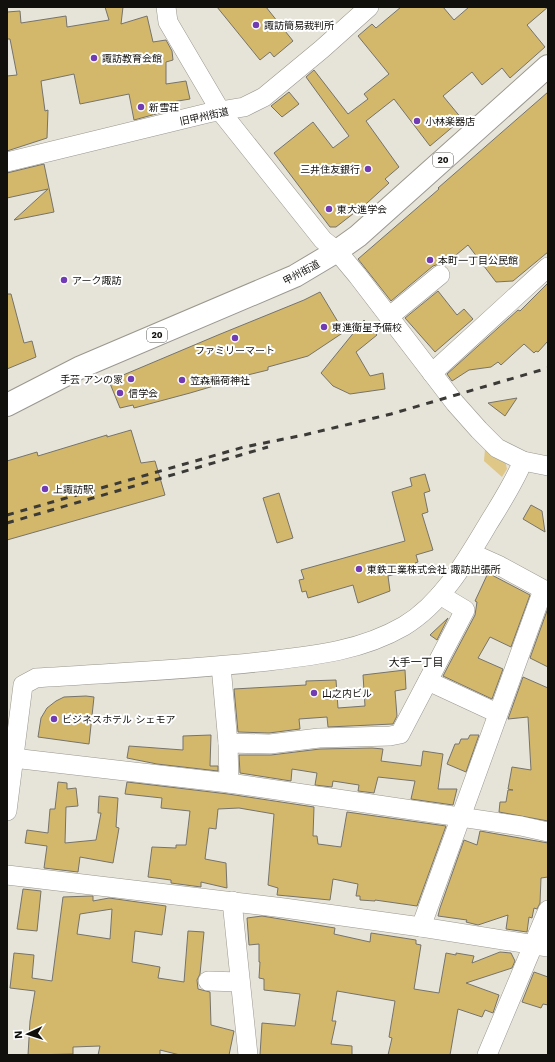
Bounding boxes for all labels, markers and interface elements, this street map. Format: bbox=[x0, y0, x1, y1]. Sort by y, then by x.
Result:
marker: 諏訪簡易裁判所 bbox=[251, 20, 261, 30]
place label: 諏訪簡易裁判所 bbox=[264, 20, 334, 31]
marker: 諏訪教育会館 bbox=[89, 53, 99, 63]
place label: 諏訪教育会館 bbox=[102, 53, 162, 64]
marker: 新雪荘 bbox=[136, 102, 146, 112]
place label: 新雪荘 bbox=[149, 102, 179, 113]
street label: 旧甲州街道 bbox=[179, 106, 230, 127]
marker: 小林楽器店 bbox=[412, 116, 422, 126]
place label: 小林楽器店 bbox=[425, 116, 475, 127]
road number: 20 bbox=[433, 153, 453, 167]
place label: 三井住友銀行 bbox=[300, 164, 360, 175]
marker: 三井住友銀行 bbox=[363, 164, 373, 174]
marker: 東大進学会 bbox=[324, 204, 334, 214]
place label: 東大進学会 bbox=[337, 204, 387, 215]
marker: 本町一丁目公民館 bbox=[425, 255, 435, 265]
place label: 本町一丁目公民館 bbox=[438, 255, 518, 266]
street label: 甲州街道 bbox=[281, 258, 321, 287]
marker: アーク諏訪 bbox=[59, 275, 69, 285]
place label: アーク諏訪 bbox=[72, 275, 121, 286]
marker: 東進衛星予備校 bbox=[319, 322, 329, 332]
place label: 東進衛星予備校 bbox=[332, 322, 402, 333]
road number: 20 bbox=[147, 328, 167, 342]
marker: ファミリーマート bbox=[230, 333, 240, 343]
place label: ファミリーマート bbox=[195, 345, 275, 356]
place label: 手芸 アンの家 bbox=[60, 374, 123, 385]
marker: 手芸 アンの家 bbox=[126, 374, 136, 384]
marker: 笠森稲荷神社 bbox=[177, 375, 187, 385]
place label: 笠森稲荷神社 bbox=[190, 375, 250, 386]
marker: 信学会 bbox=[115, 388, 125, 398]
place label: 信学会 bbox=[128, 388, 158, 399]
marker: 上諏訪駅 bbox=[40, 484, 50, 494]
place label: 上諏訪駅 bbox=[53, 484, 94, 495]
marker: 東鉄工業株式会社 諏訪出張所 bbox=[354, 564, 364, 574]
place label: 東鉄工業株式会社 諏訪出張所 bbox=[367, 564, 500, 575]
district label: 大手一丁目 bbox=[389, 656, 444, 669]
marker: 山之内ビル bbox=[309, 688, 319, 698]
place label: 山之内ビル bbox=[322, 688, 372, 699]
marker: ビジネスホテル シェモア bbox=[49, 714, 59, 724]
place label: ビジネスホテル シェモア bbox=[62, 714, 175, 725]
north arrow bbox=[8, 1014, 48, 1054]
text: N bbox=[12, 1030, 25, 1039]

